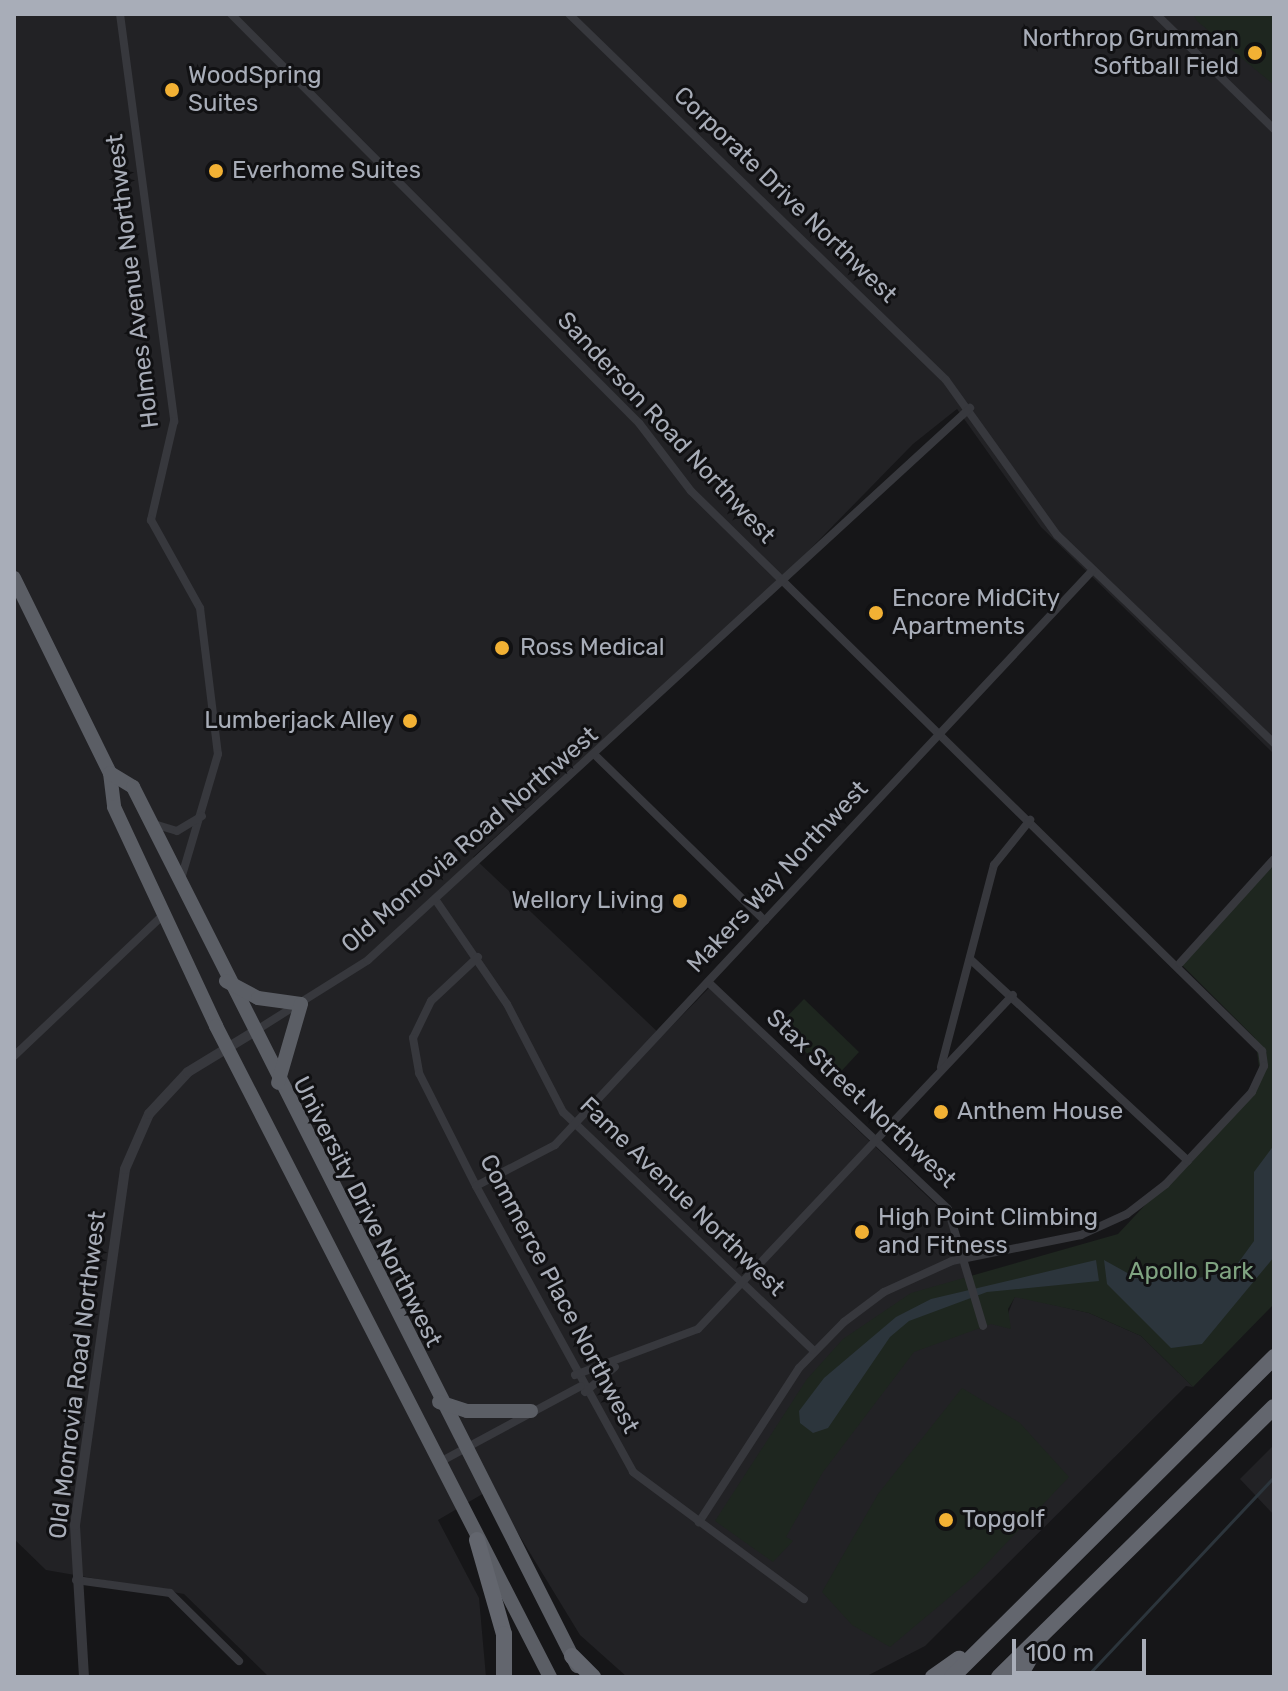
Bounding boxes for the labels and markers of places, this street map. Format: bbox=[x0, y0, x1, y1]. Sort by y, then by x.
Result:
place label: Northrop Grumman Softball Field bbox=[1022, 25, 1239, 81]
marker: Northrop Grumman Softball Field bbox=[1246, 44, 1264, 62]
place label: WoodSpring Suites bbox=[188, 62, 322, 118]
marker: WoodSpring Suites bbox=[163, 81, 181, 99]
place label: Everhome Suites bbox=[232, 157, 421, 185]
marker: Everhome Suites bbox=[207, 162, 225, 180]
place label: Encore MidCity Apartments bbox=[892, 585, 1060, 641]
marker: Encore MidCity Apartments bbox=[867, 604, 885, 622]
place label: Ross Medical bbox=[520, 634, 665, 662]
marker: Ross Medical bbox=[491, 637, 513, 659]
place label: Lumberjack Alley bbox=[203, 707, 394, 735]
marker: Lumberjack Alley bbox=[401, 712, 419, 730]
place label: Wellory Living bbox=[511, 887, 664, 915]
marker: Wellory Living bbox=[671, 892, 689, 910]
place label: Anthem House bbox=[957, 1098, 1123, 1126]
marker: Anthem House bbox=[932, 1103, 950, 1121]
place label: High Point Climbing and Fitness bbox=[878, 1204, 1098, 1260]
marker: High Point Climbing and Fitness bbox=[853, 1223, 871, 1241]
place label: Topgolf bbox=[962, 1506, 1045, 1534]
marker: Topgolf bbox=[937, 1511, 955, 1529]

